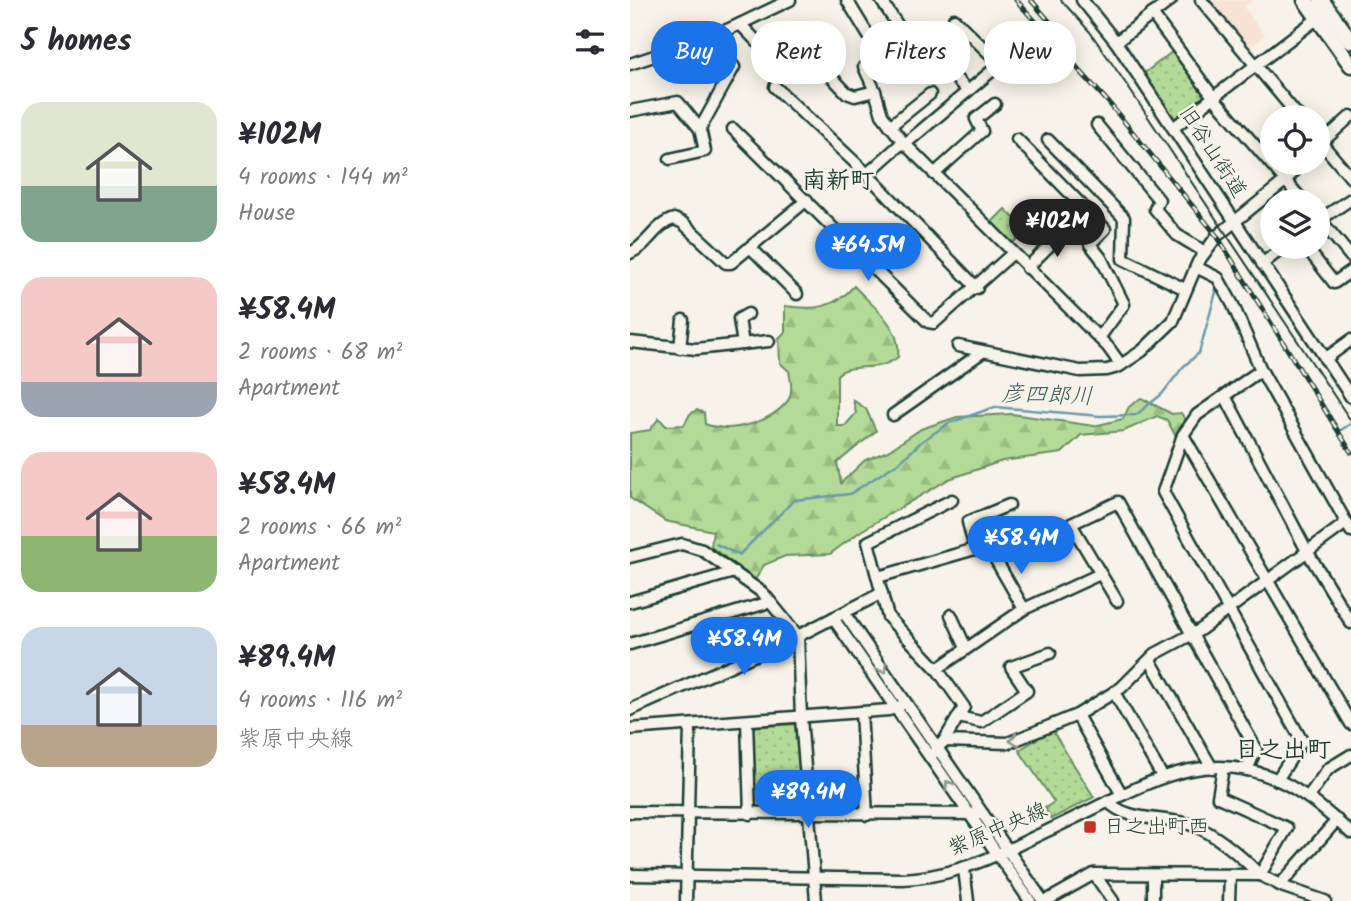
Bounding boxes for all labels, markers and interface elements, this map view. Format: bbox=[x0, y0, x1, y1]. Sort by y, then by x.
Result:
text: 5 homes bbox=[21, 18, 132, 66]
chip: Buy bbox=[651, 21, 737, 84]
chip: Rent bbox=[751, 21, 846, 84]
chip: Filters bbox=[860, 21, 970, 84]
chip: New bbox=[984, 21, 1076, 84]
icon: filters bbox=[571, 23, 609, 61]
street label: 旧谷山街道 bbox=[1170, 99, 1254, 205]
map controls bbox=[1260, 105, 1330, 259]
button: locate bbox=[1260, 105, 1330, 175]
text: ¥102M bbox=[238, 112, 321, 160]
icon: home bbox=[77, 130, 161, 214]
text: 4 rooms · 144 m² bbox=[238, 160, 408, 196]
district label: 南新町 bbox=[802, 162, 874, 201]
button: layers bbox=[1260, 189, 1330, 259]
text: House bbox=[238, 196, 295, 232]
pin: ¥102M bbox=[1008, 200, 1106, 259]
text: ¥102M bbox=[1025, 204, 1089, 240]
pin: ¥64.5M bbox=[811, 224, 925, 283]
text: ¥64.5M bbox=[831, 228, 905, 264]
text: ¥58.4M bbox=[238, 287, 335, 335]
icon: home bbox=[77, 305, 161, 389]
text: 2 rooms · 68 m² bbox=[238, 335, 402, 371]
text: Apartment bbox=[238, 371, 340, 407]
water label: 彦四郎川 bbox=[1000, 376, 1094, 416]
text: ¥58.4M bbox=[238, 462, 335, 510]
icon: home bbox=[77, 480, 161, 564]
text: 2 rooms · 66 m² bbox=[238, 510, 401, 546]
pin: ¥58.4M bbox=[964, 516, 1078, 576]
text: ¥58.4M bbox=[984, 521, 1058, 557]
text: Apartment bbox=[238, 546, 340, 582]
pin: ¥58.4M bbox=[687, 618, 801, 677]
text: ¥58.4M bbox=[707, 622, 781, 658]
text: ¥89.4M bbox=[238, 635, 335, 683]
icon: home bbox=[77, 655, 161, 739]
one-way arrow bbox=[875, 661, 887, 674]
text: 4 rooms · 116 m² bbox=[238, 683, 402, 719]
text: 紫原中央線 bbox=[238, 722, 353, 758]
district label: 日之出町 bbox=[1235, 731, 1331, 770]
one-way arrow bbox=[1008, 732, 1020, 746]
pin: ¥89.4M bbox=[751, 770, 865, 830]
text: ¥89.4M bbox=[771, 775, 845, 811]
one-way arrow bbox=[945, 780, 957, 793]
street label: 紫原中央線 bbox=[943, 794, 1053, 866]
place label: 日之出町西 bbox=[1104, 811, 1209, 844]
marker: 日之出町西 bbox=[1082, 819, 1098, 835]

